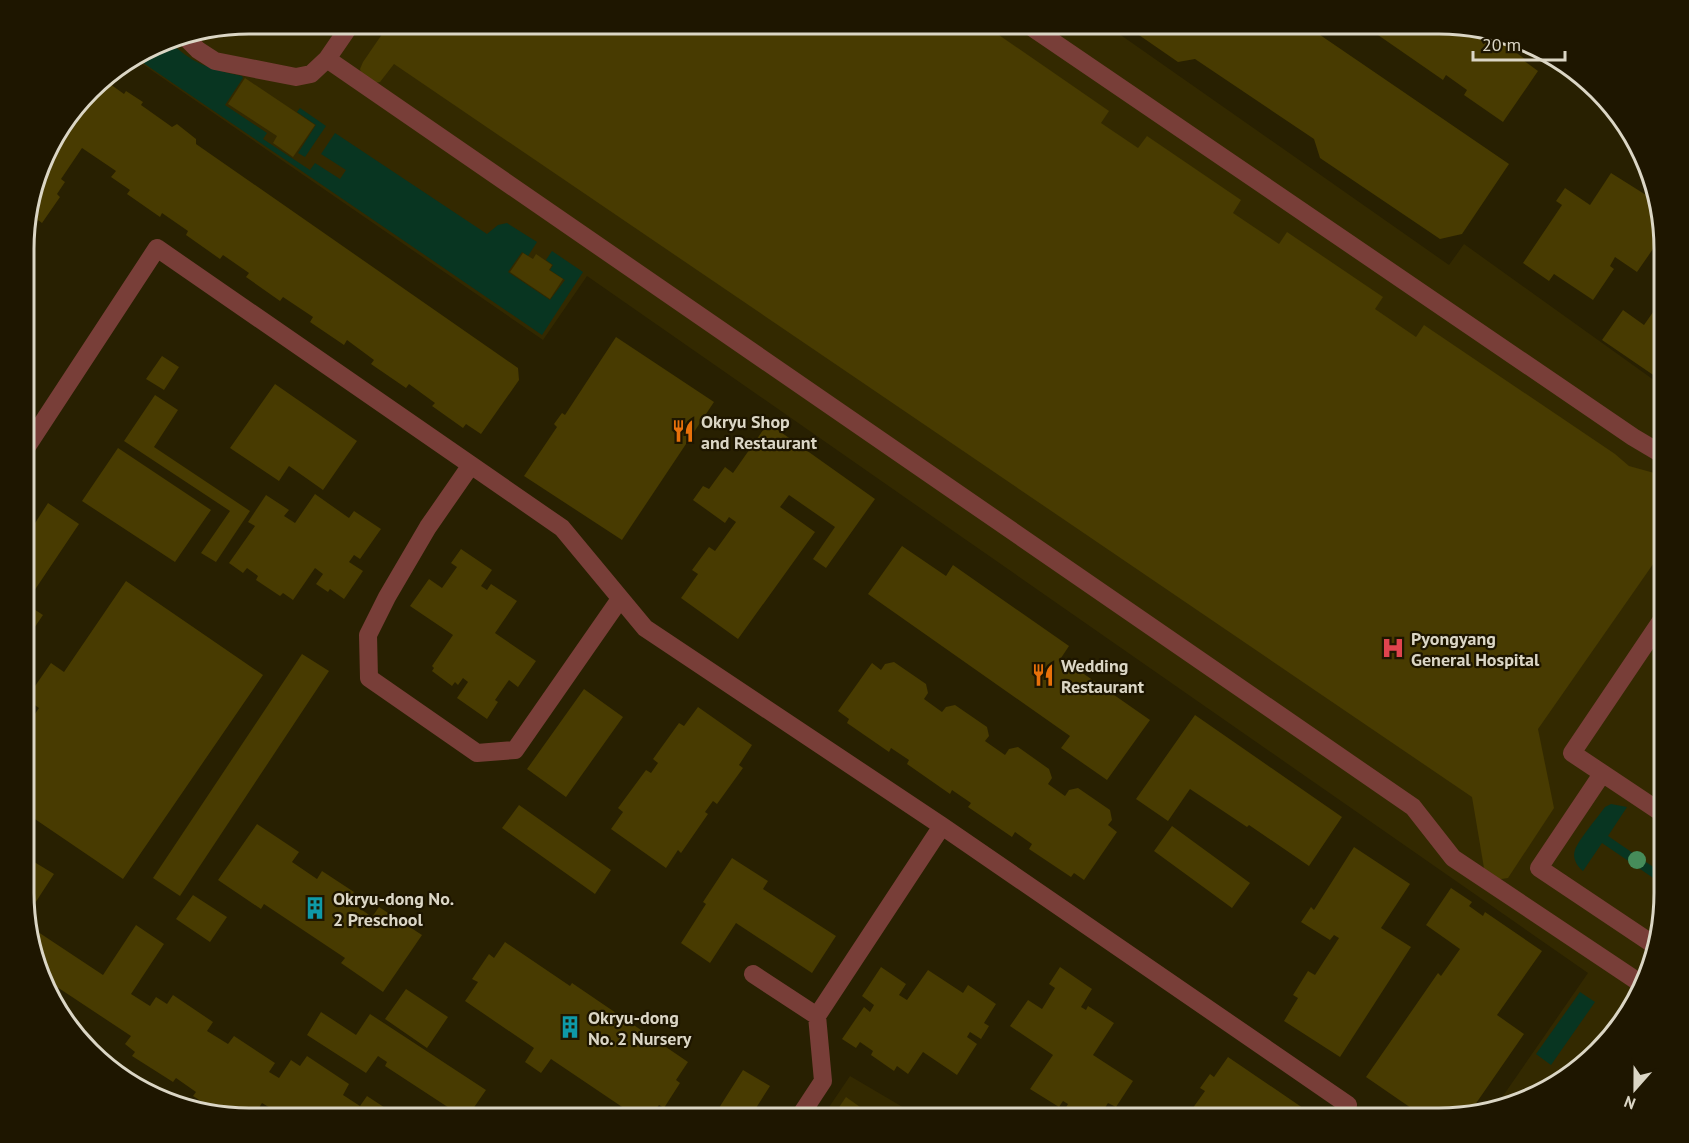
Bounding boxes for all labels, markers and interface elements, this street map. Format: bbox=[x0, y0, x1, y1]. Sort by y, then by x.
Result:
scale bar bbox=[1473, 24, 1564, 62]
text: 20 m bbox=[1482, 33, 1521, 56]
place label: Okryu Shop and Restaurant bbox=[701, 410, 818, 454]
restaurant icon: Okryu Shop and Restaurant bbox=[670, 418, 696, 444]
place label: Pyongyang General Hospital bbox=[1411, 627, 1540, 671]
hospital icon: Pyongyang General Hospital bbox=[1380, 635, 1406, 661]
place label: Wedding Restaurant bbox=[1061, 654, 1145, 698]
restaurant icon: Wedding Restaurant bbox=[1030, 662, 1056, 688]
place label: Okryu-dong No. 2 Preschool bbox=[333, 887, 454, 931]
building icon: Okryu-dong No. 2 Preschool bbox=[302, 895, 328, 921]
place label: Okryu-dong No. 2 Nursery bbox=[588, 1006, 692, 1050]
building icon: Okryu-dong No. 2 Nursery bbox=[557, 1014, 583, 1040]
north arrow bbox=[1605, 1059, 1665, 1119]
text: N bbox=[1621, 1092, 1638, 1114]

